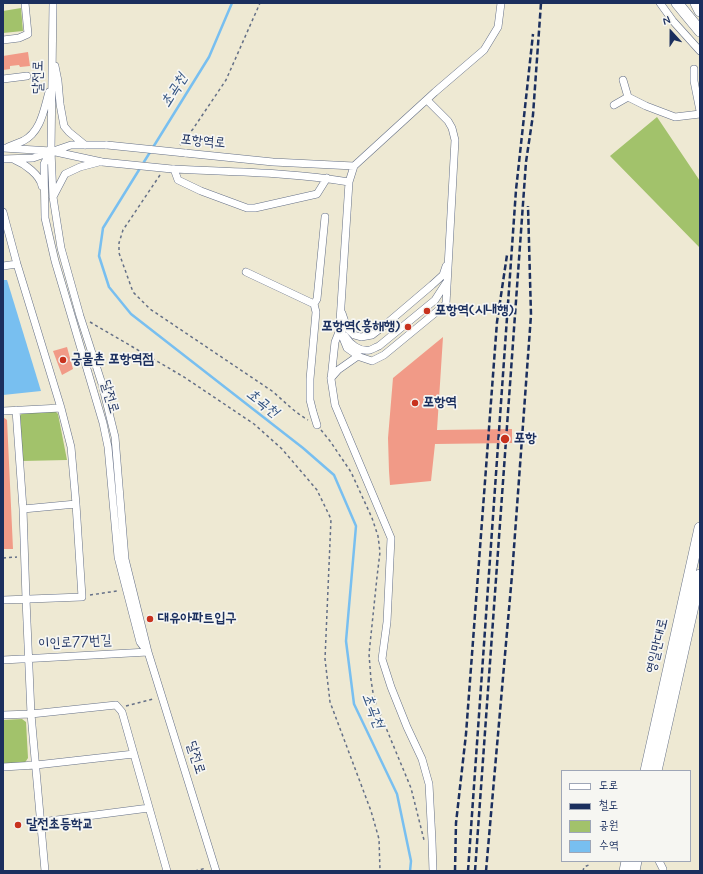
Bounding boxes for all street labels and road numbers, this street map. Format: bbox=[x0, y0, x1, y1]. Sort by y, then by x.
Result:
street label: 달전로 bbox=[30, 60, 48, 94]
street label: 포항역로 bbox=[180, 132, 226, 152]
street label: 달전로 bbox=[96, 378, 122, 416]
street label: 영일만대로 bbox=[643, 617, 673, 675]
street label: 이인로77번길 bbox=[38, 633, 112, 653]
street label: 달전로 bbox=[182, 739, 208, 777]

